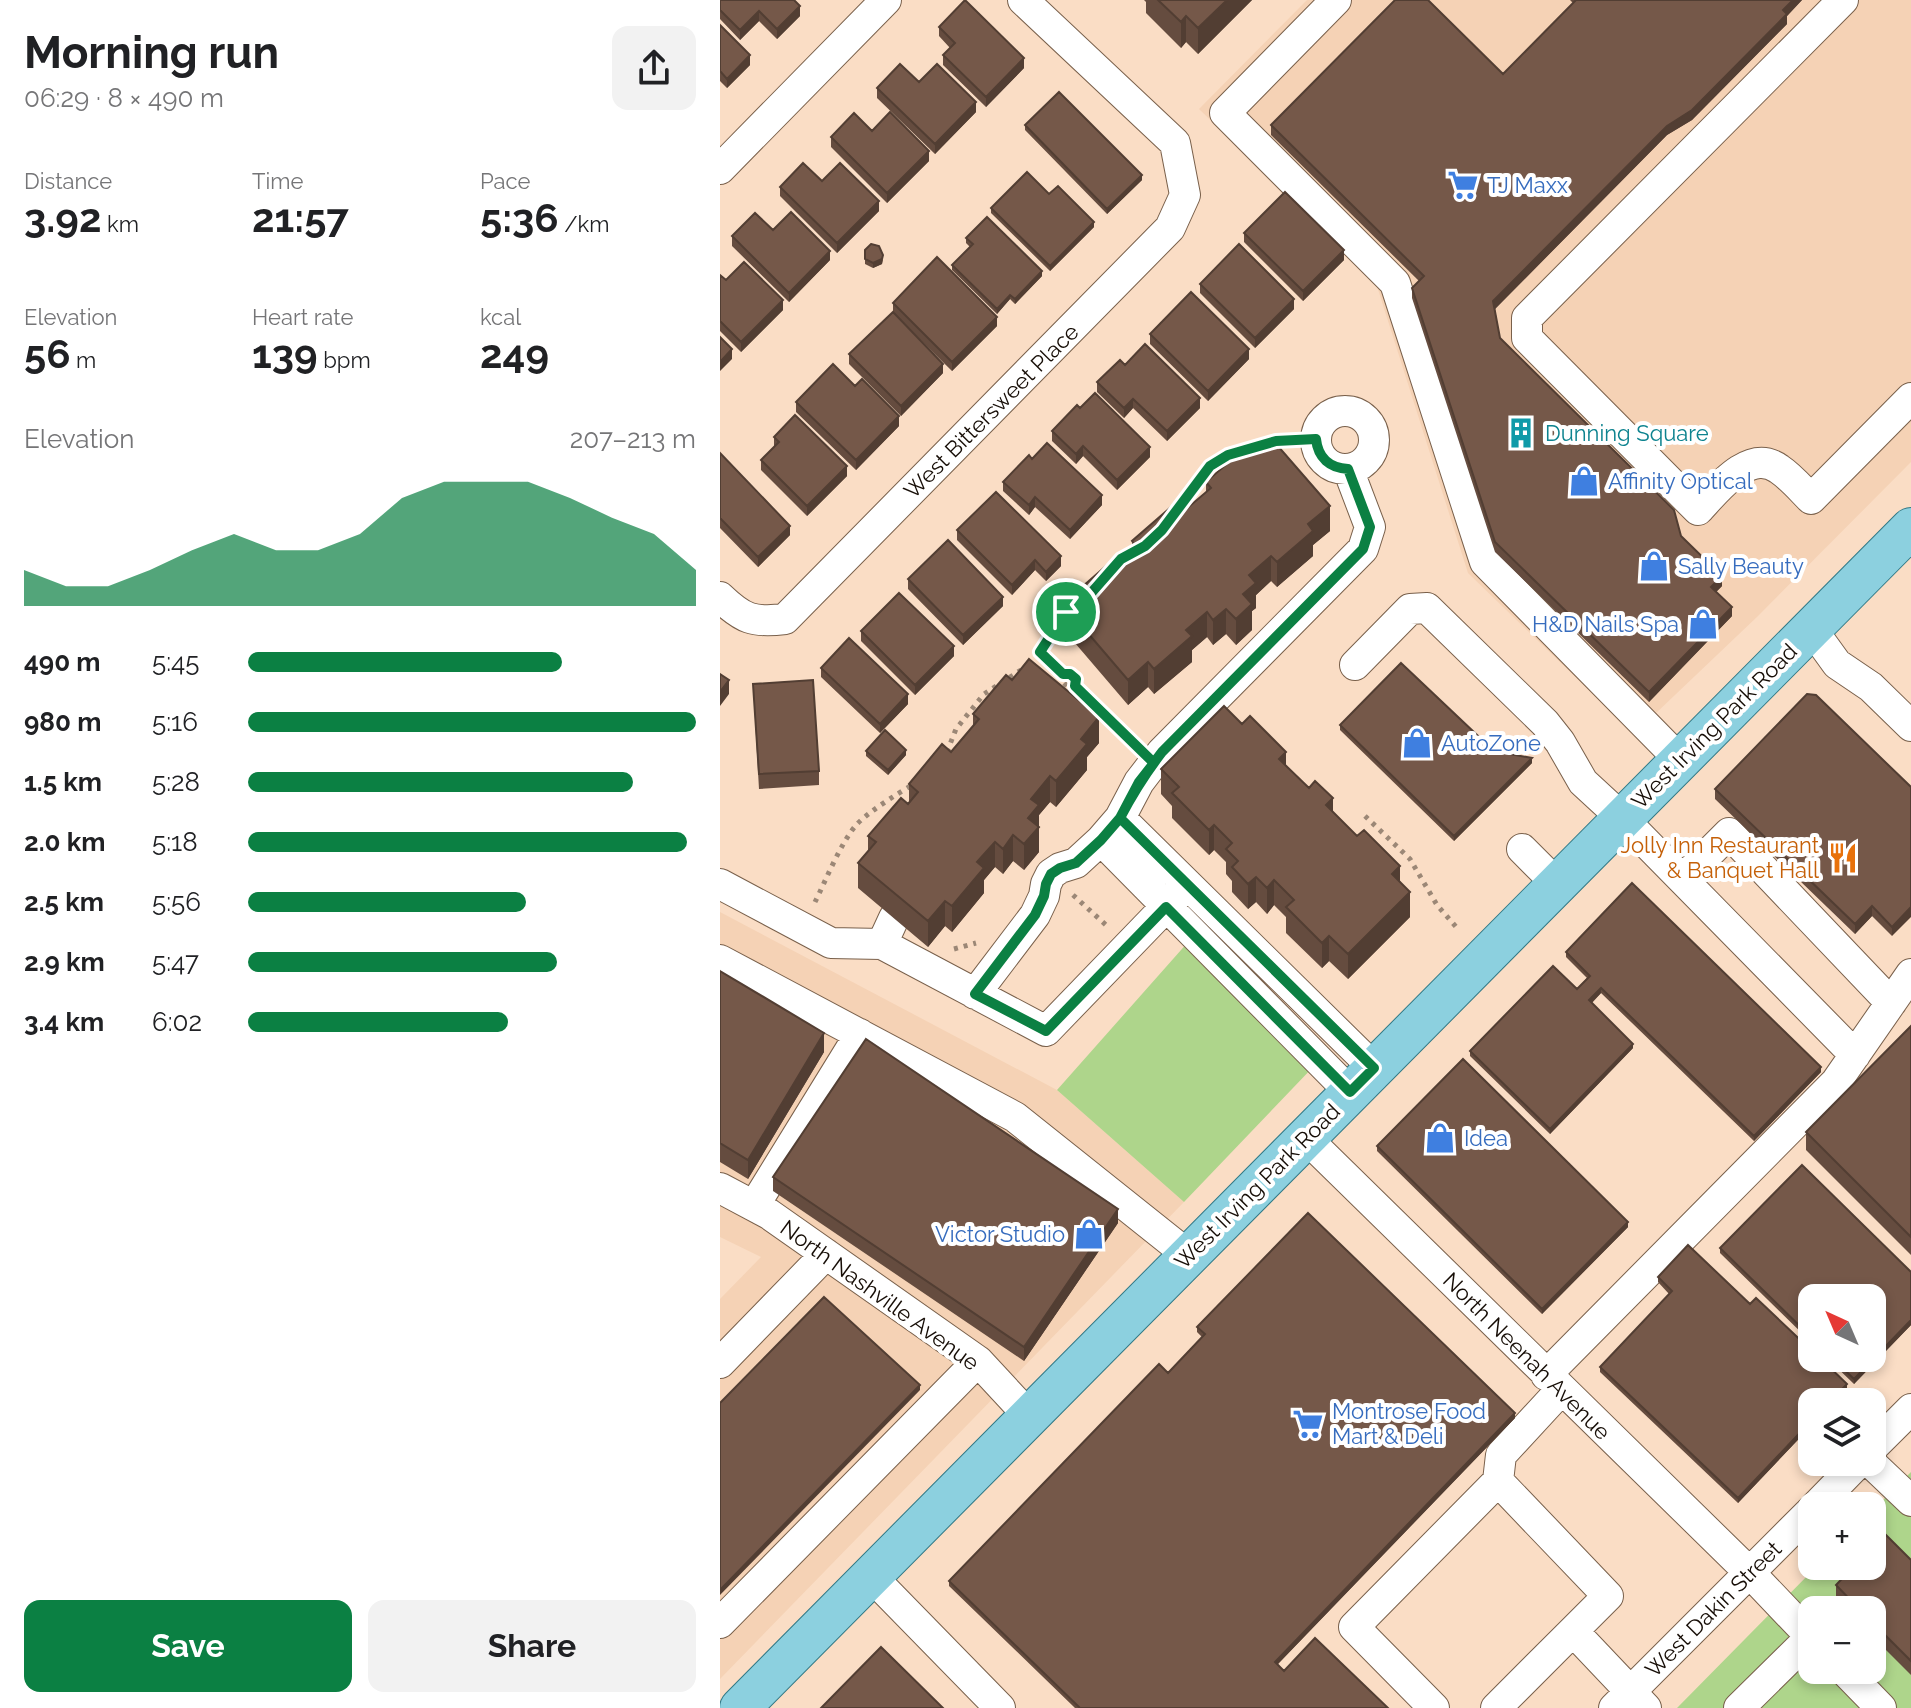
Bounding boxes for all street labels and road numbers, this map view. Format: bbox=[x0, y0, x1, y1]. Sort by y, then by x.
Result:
street label: West Bittersweet Place bbox=[898, 318, 1084, 504]
street label: West Irving Park Road bbox=[1626, 638, 1802, 814]
street label: West Irving Park Road bbox=[1169, 1098, 1345, 1274]
street label: North Nashville Avenue bbox=[776, 1214, 984, 1376]
street label: North Neenah Avenue bbox=[1438, 1267, 1616, 1445]
street label: West Dakin Street bbox=[1640, 1535, 1787, 1682]

